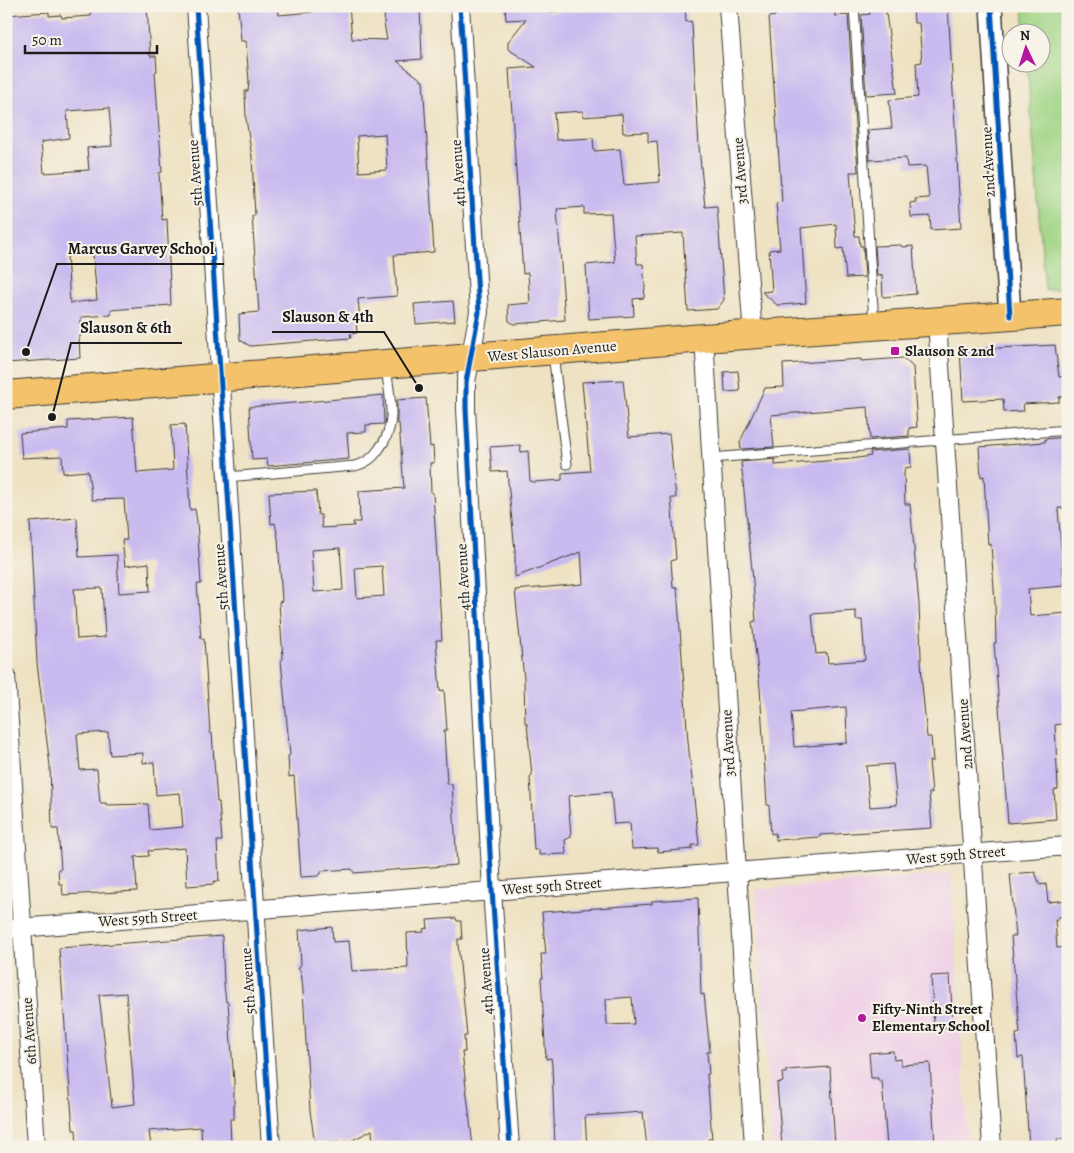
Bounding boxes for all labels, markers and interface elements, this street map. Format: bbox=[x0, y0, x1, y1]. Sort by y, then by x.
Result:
scale bar bbox=[25, 22, 158, 54]
north arrow bbox=[1002, 22, 1052, 72]
text: N bbox=[1019, 26, 1031, 45]
text: 50 m bbox=[32, 30, 62, 50]
street label: 2nd Avenue bbox=[976, 126, 1000, 198]
street label: 3rd Avenue bbox=[728, 136, 752, 205]
street label: 4th Avenue bbox=[446, 138, 470, 207]
street label: 5th Avenue bbox=[183, 139, 207, 207]
callout: Marcus Garvey School bbox=[57, 233, 224, 264]
text: Marcus Garvey School bbox=[68, 238, 215, 260]
callout: Slauson & 4th bbox=[272, 301, 384, 332]
text: Slauson & 4th bbox=[282, 306, 374, 328]
callout: Slauson & 6th bbox=[71, 312, 182, 343]
text: Slauson & 6th bbox=[80, 317, 172, 339]
street label: West Slauson Avenue bbox=[486, 335, 618, 367]
place label: Slauson & 2nd bbox=[905, 341, 995, 361]
marker: Slauson & 2nd bbox=[889, 345, 901, 357]
street label: 5th Avenue bbox=[209, 543, 233, 611]
street label: 4th Avenue bbox=[451, 543, 475, 611]
street label: 2nd Avenue bbox=[953, 698, 977, 770]
street label: 3rd Avenue bbox=[716, 708, 740, 777]
street label: West 59th Street bbox=[905, 841, 1007, 869]
street label: West 59th Street bbox=[501, 873, 602, 900]
street label: West 59th Street bbox=[97, 905, 198, 932]
street label: 4th Avenue bbox=[474, 946, 498, 1015]
street label: 5th Avenue bbox=[236, 947, 260, 1015]
street label: 6th Avenue bbox=[17, 996, 41, 1065]
place label: Fifty-Ninth Street Elementary School bbox=[872, 999, 990, 1036]
marker: Fifty-Ninth Street Elementary School bbox=[856, 1012, 868, 1024]

